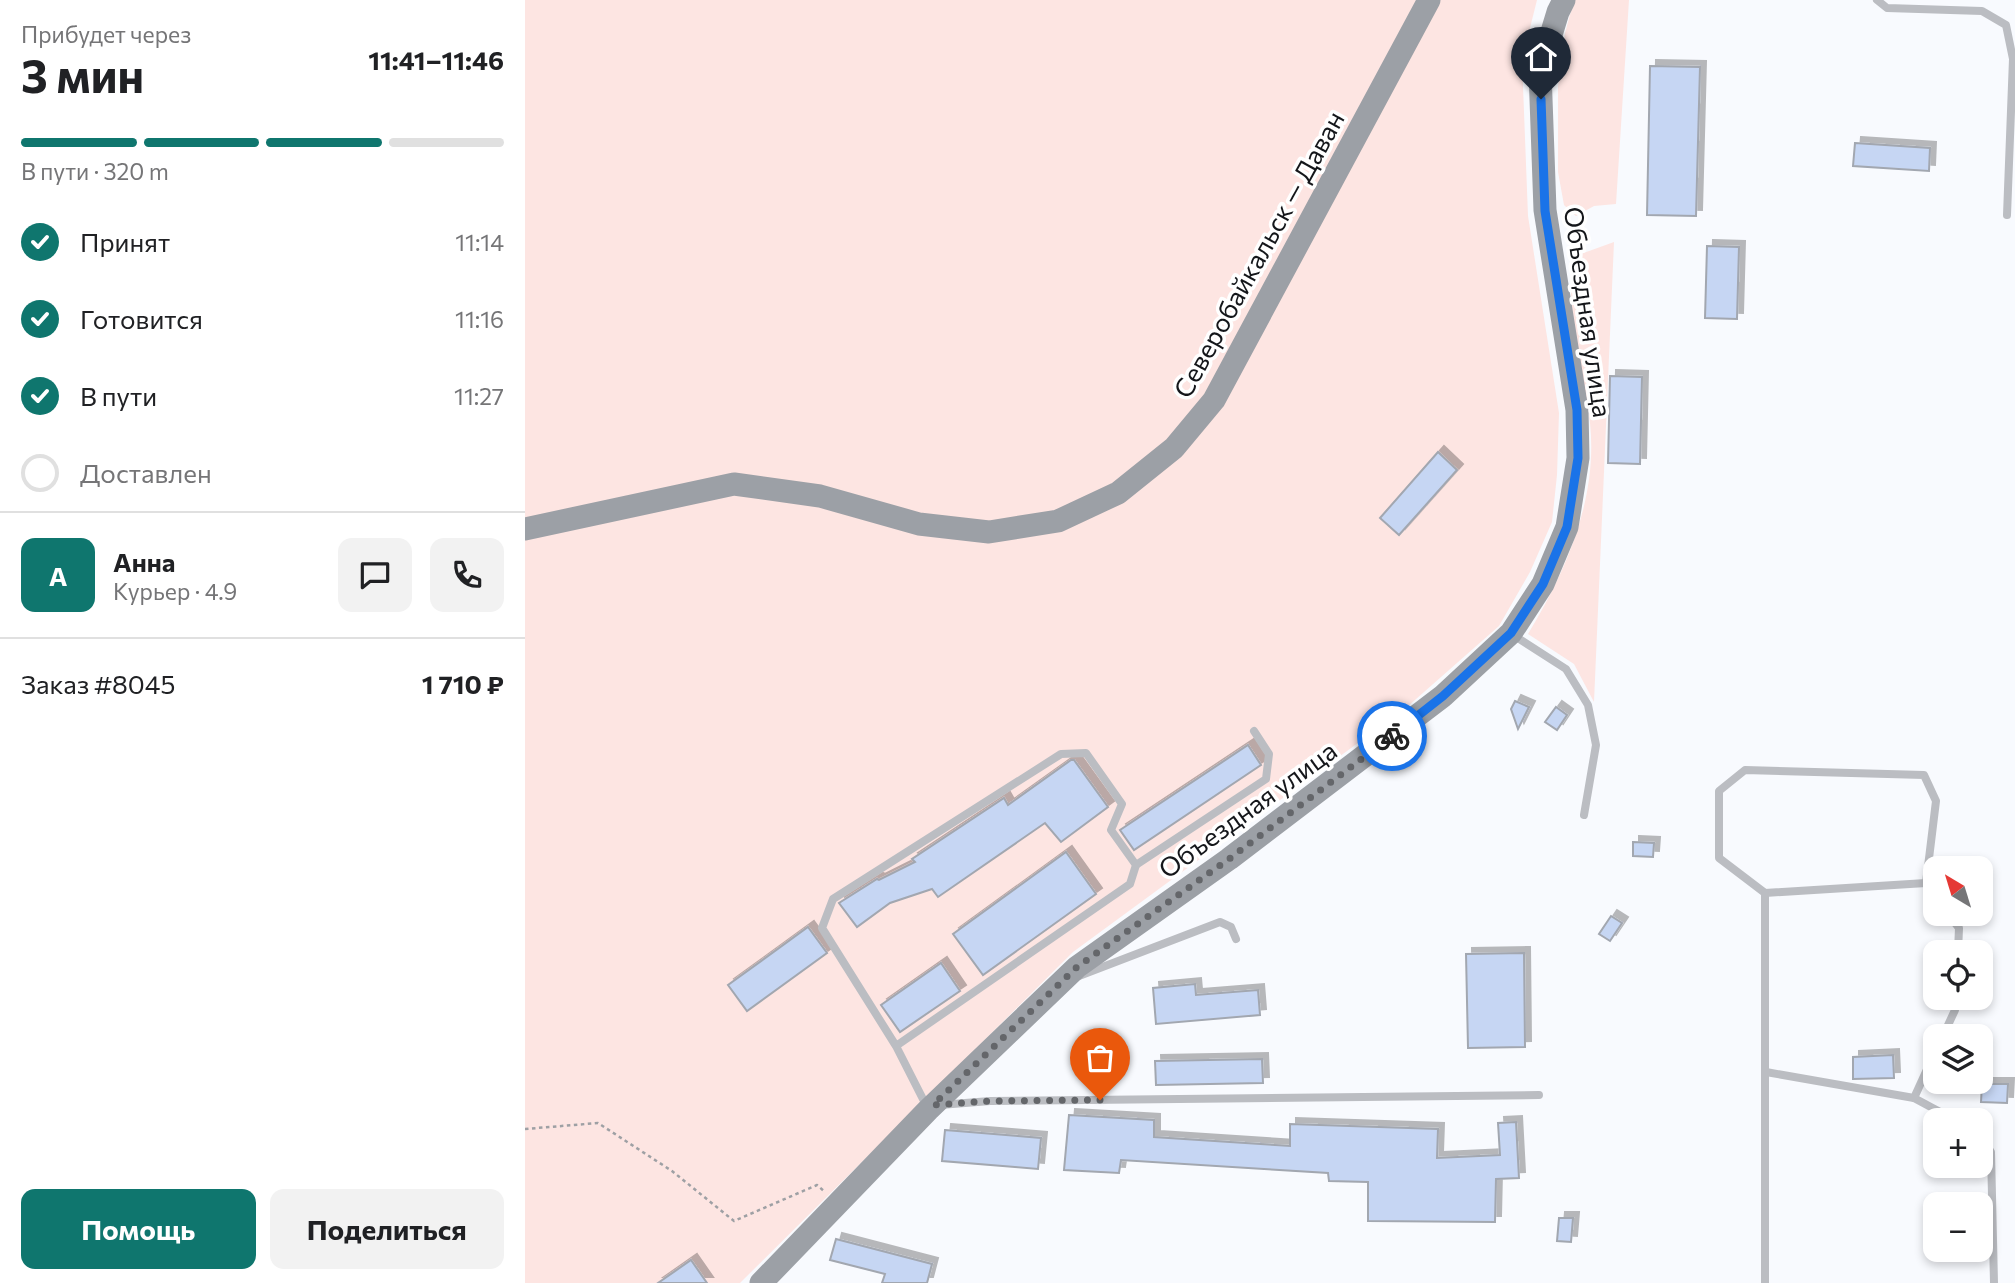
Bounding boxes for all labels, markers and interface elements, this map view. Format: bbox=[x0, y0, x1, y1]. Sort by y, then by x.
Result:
text: Прибудет через bbox=[21, 20, 191, 48]
pin bbox=[1511, 27, 1571, 99]
icon: home bbox=[1522, 38, 1560, 76]
text: 11:41–11:46 bbox=[368, 44, 504, 75]
text: 3 мин bbox=[21, 46, 144, 102]
street label: Северобайкальск — Даван bbox=[1166, 105, 1350, 403]
text: В пути · 320 m bbox=[21, 157, 169, 185]
street label: Объездная улица bbox=[1559, 205, 1619, 419]
icon: check bbox=[21, 223, 59, 261]
text: Принят bbox=[80, 226, 170, 257]
text: 11:14 bbox=[455, 228, 504, 256]
icon: check bbox=[21, 300, 59, 338]
text: Готовится bbox=[80, 303, 203, 334]
text: 11:16 bbox=[455, 305, 504, 333]
icon: check bbox=[21, 377, 59, 415]
text: В пути bbox=[80, 380, 157, 411]
text: 11:27 bbox=[454, 382, 504, 410]
text: Доставлен bbox=[80, 457, 212, 488]
button: chat bbox=[338, 538, 412, 612]
button: phone bbox=[430, 538, 504, 612]
text: Анна bbox=[113, 546, 175, 577]
text: А bbox=[49, 560, 67, 591]
text: Курьер · 4.9 bbox=[113, 577, 237, 605]
text: Заказ #8045 bbox=[21, 668, 175, 699]
text: 1 710 ₽ bbox=[422, 668, 504, 699]
courier bbox=[1357, 701, 1427, 771]
icon: bike bbox=[1373, 717, 1411, 755]
street label: Объездная улица bbox=[1152, 734, 1342, 884]
north arrow bbox=[1923, 856, 1993, 926]
map controls bbox=[1923, 856, 1993, 1262]
button: locate bbox=[1923, 940, 1993, 1010]
button: layers bbox=[1923, 1024, 1993, 1094]
pin bbox=[1070, 1028, 1130, 1100]
icon: bag bbox=[1081, 1039, 1119, 1077]
button: + bbox=[1923, 1108, 1993, 1178]
button: Помощь bbox=[21, 1189, 256, 1269]
button: Поделиться bbox=[270, 1189, 504, 1269]
button: − bbox=[1923, 1192, 1993, 1262]

